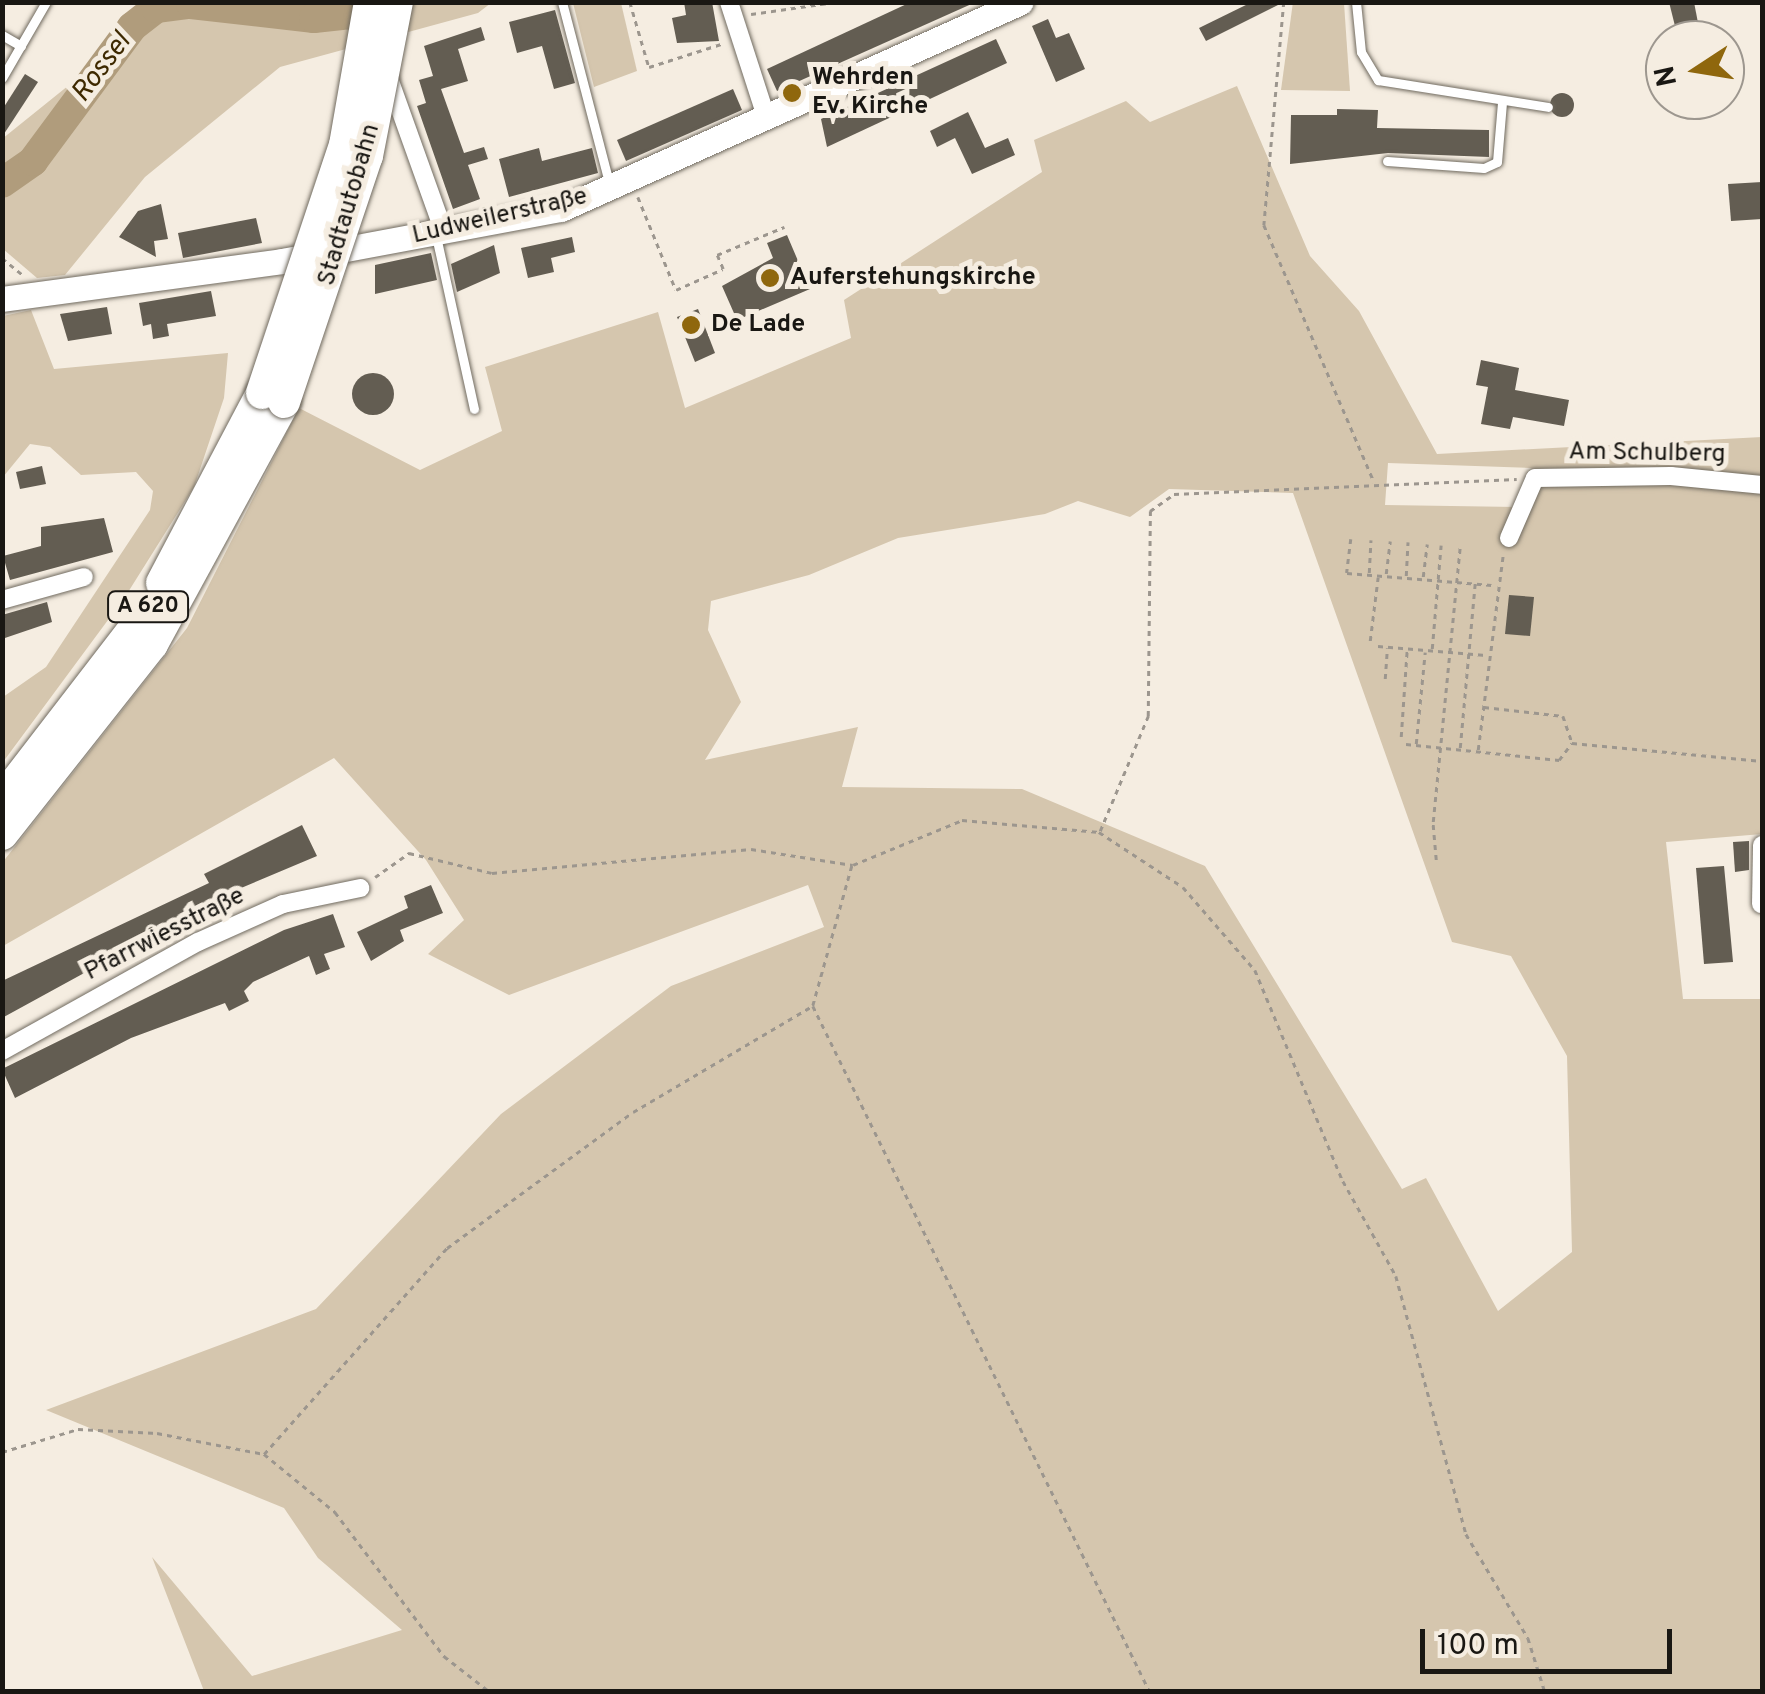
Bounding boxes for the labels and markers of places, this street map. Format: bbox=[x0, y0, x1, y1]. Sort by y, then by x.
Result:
place label: Wehrden Ev. Kirche bbox=[812, 64, 928, 123]
marker: Wehrden Ev. Kirche bbox=[781, 82, 803, 104]
place label: Auferstehungskirche bbox=[790, 263, 1036, 293]
marker: Auferstehungskirche bbox=[759, 267, 781, 289]
place label: De Lade bbox=[711, 310, 805, 340]
marker: De Lade bbox=[680, 314, 702, 336]

